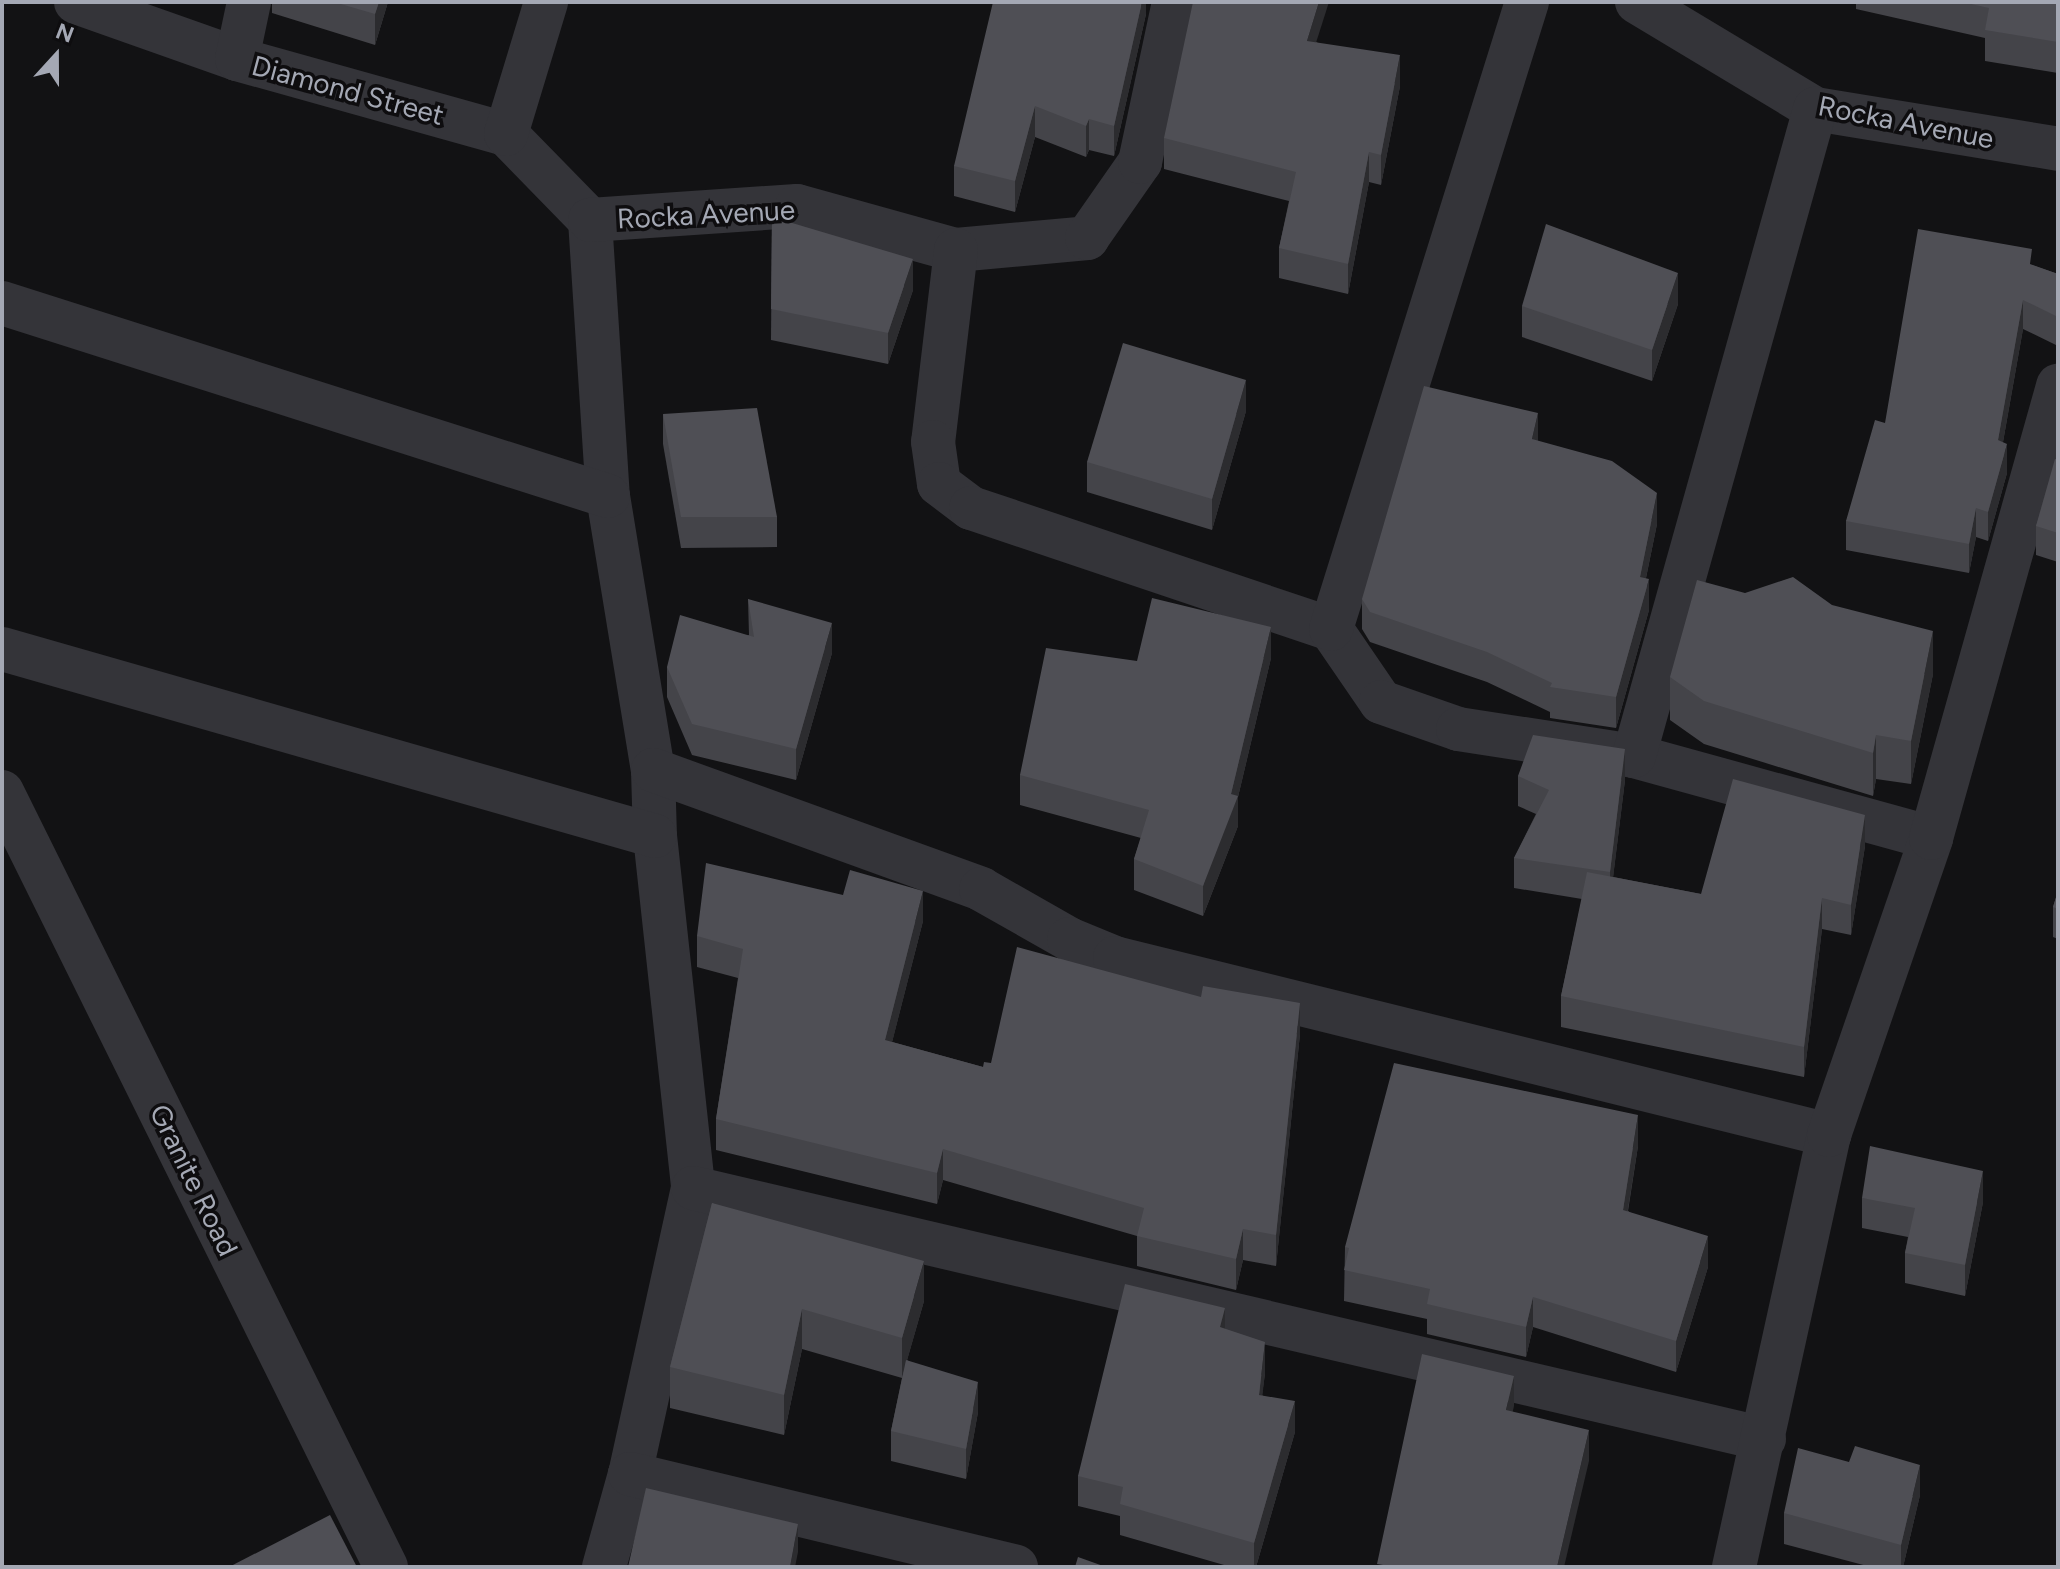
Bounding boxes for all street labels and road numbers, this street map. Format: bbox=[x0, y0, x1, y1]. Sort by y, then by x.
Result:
street label: Diamond Street bbox=[248, 48, 448, 132]
street label: Rocka Avenue bbox=[1815, 89, 1997, 155]
street label: Rocka Avenue bbox=[616, 193, 796, 235]
street label: Granite Road bbox=[143, 1099, 245, 1261]

